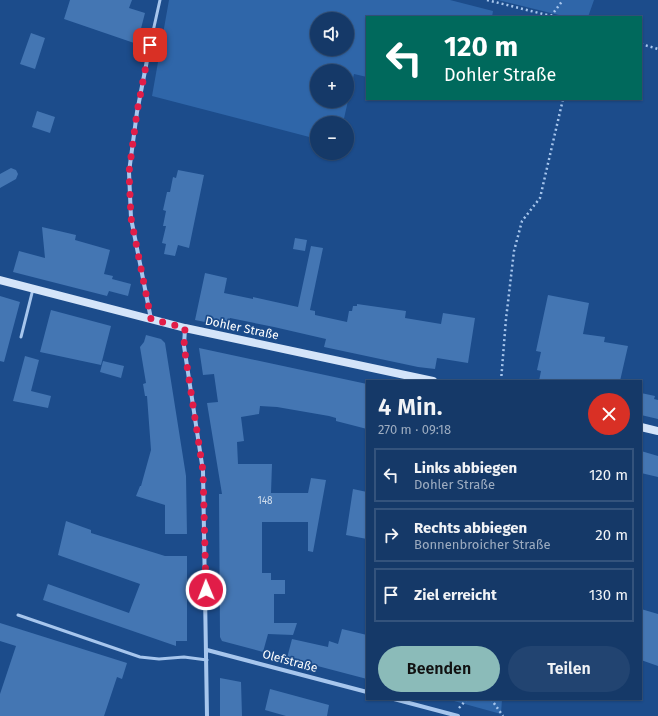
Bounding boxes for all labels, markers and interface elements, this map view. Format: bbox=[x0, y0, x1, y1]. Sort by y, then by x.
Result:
map controls bbox=[310, 12, 354, 160]
button: sound bbox=[310, 12, 354, 56]
pin bbox=[133, 28, 167, 62]
text: 120 m bbox=[444, 30, 518, 63]
icon: left bbox=[378, 32, 430, 84]
icon: arrive bbox=[139, 34, 161, 56]
button: + bbox=[310, 64, 354, 108]
text: Dohler Straße bbox=[444, 64, 556, 86]
button: − bbox=[310, 116, 354, 160]
street label: Dohler Straße bbox=[204, 313, 280, 343]
text: 4 Min. bbox=[378, 393, 442, 421]
button: close bbox=[588, 393, 630, 435]
text: 270 m · 09:18 bbox=[378, 422, 451, 437]
text: Links abbiegen bbox=[414, 459, 517, 477]
icon: left bbox=[380, 464, 402, 486]
text: 120 m bbox=[589, 466, 628, 484]
text: Dohler Straße bbox=[414, 477, 495, 492]
house number: 148 bbox=[257, 495, 273, 507]
text: Rechts abbiegen bbox=[414, 519, 527, 537]
icon: right bbox=[380, 524, 402, 546]
text: 20 m bbox=[595, 526, 628, 544]
text: Bonnenbroicher Straße bbox=[414, 537, 551, 552]
position arrow bbox=[185, 569, 227, 611]
icon: arrive bbox=[380, 584, 402, 606]
text: Ziel erreicht bbox=[414, 586, 497, 604]
text: 130 m bbox=[589, 586, 628, 604]
button: Beenden bbox=[378, 646, 500, 692]
button: Teilen bbox=[508, 646, 630, 692]
street label: Olefstraße bbox=[261, 647, 319, 675]

